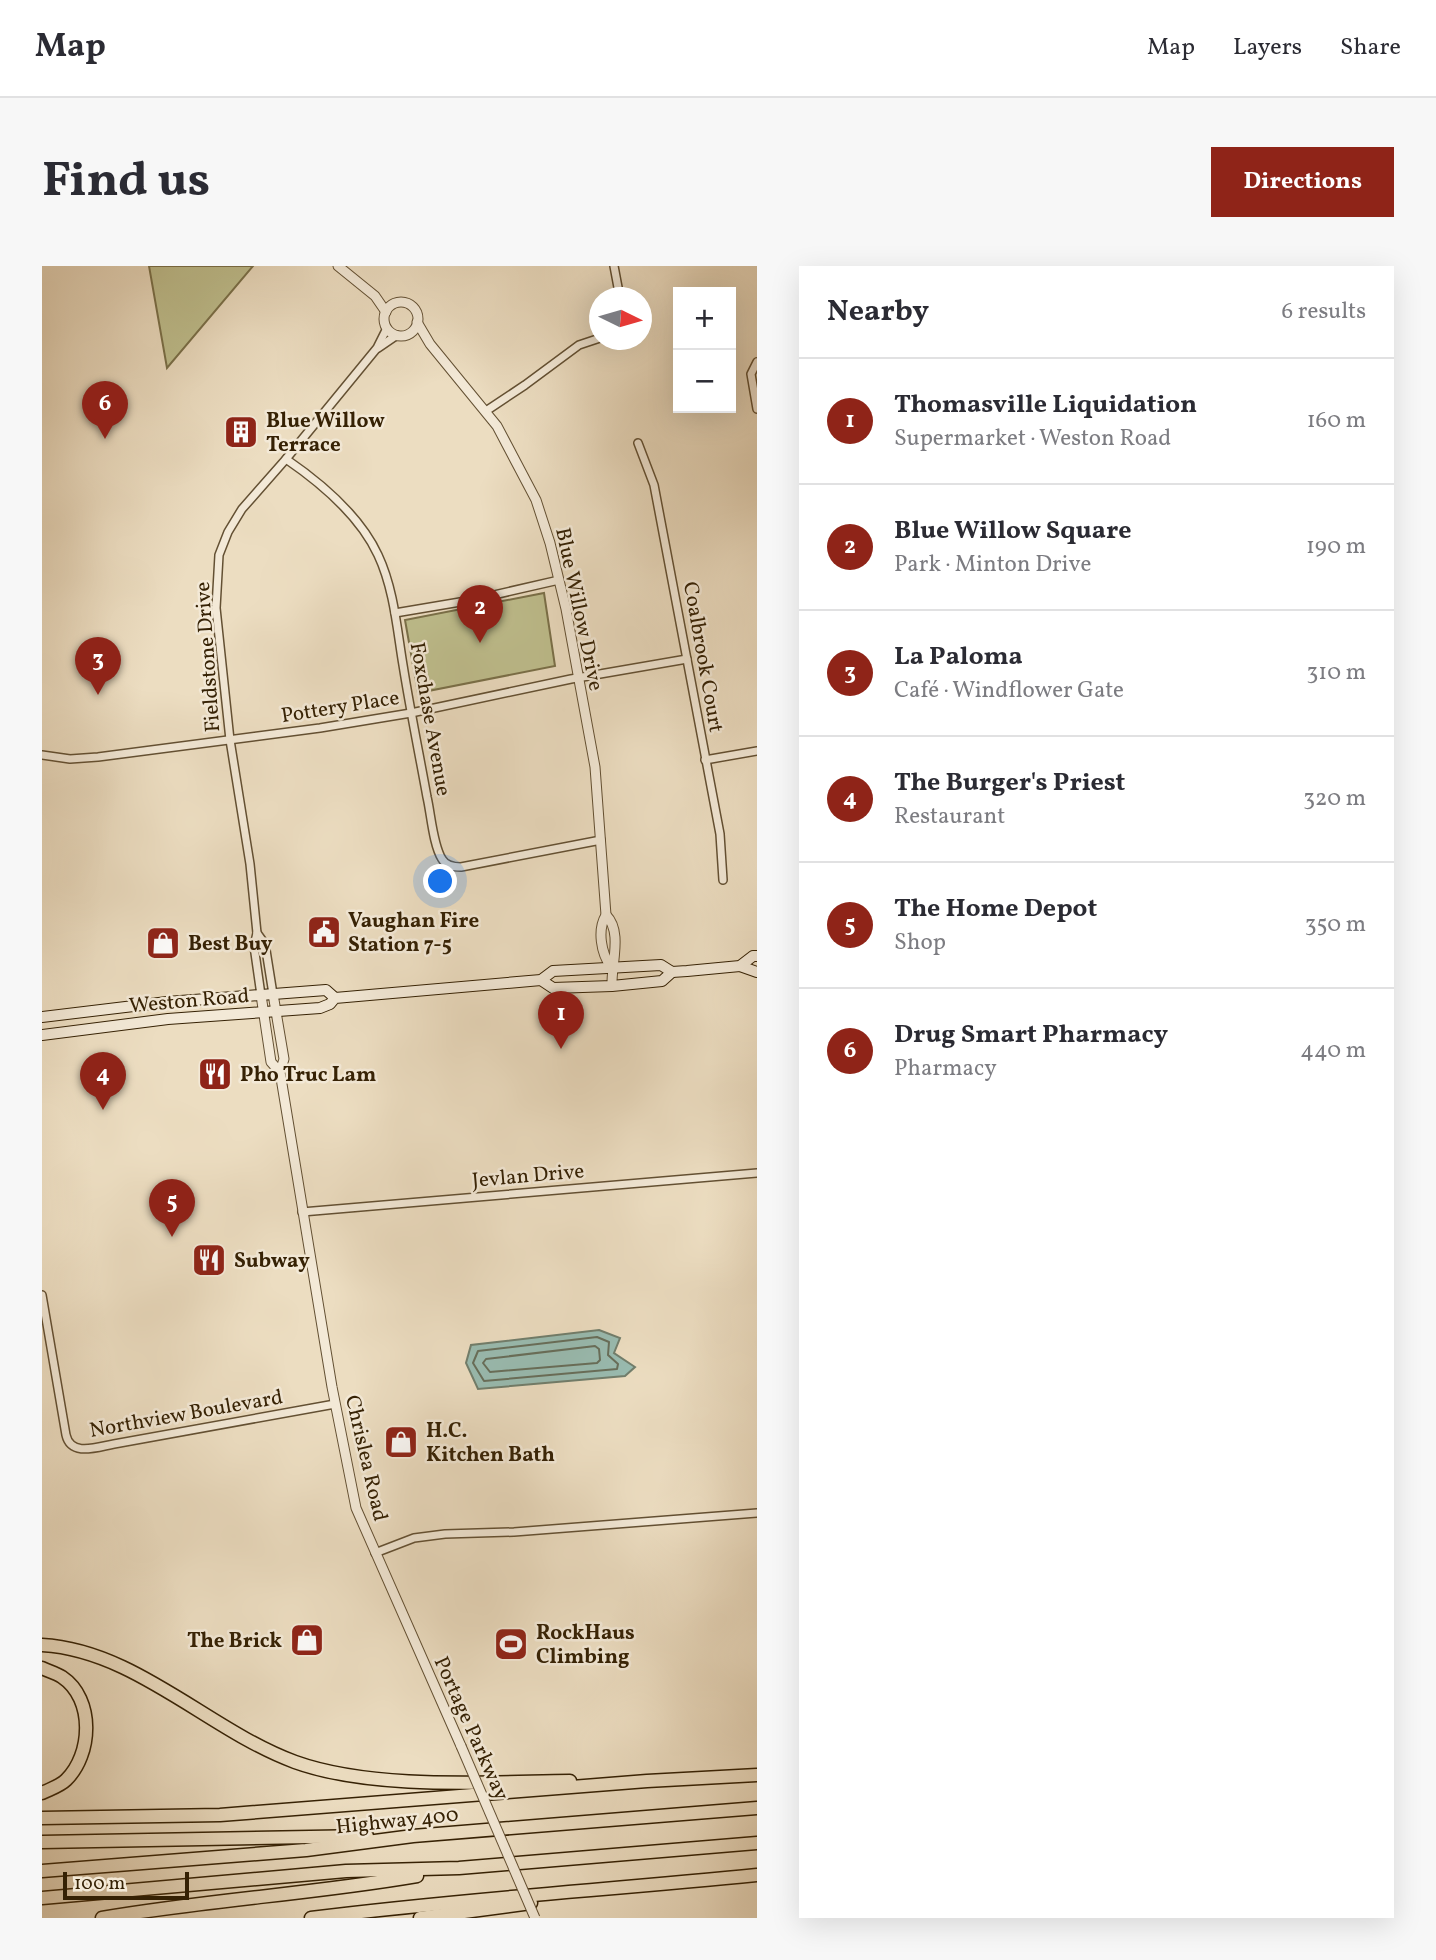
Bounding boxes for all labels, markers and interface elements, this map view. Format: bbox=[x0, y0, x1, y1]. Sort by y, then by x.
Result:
text: Map bbox=[35, 25, 106, 71]
text: Map bbox=[1147, 31, 1195, 65]
text: Layers bbox=[1233, 31, 1302, 65]
text: Share bbox=[1340, 31, 1401, 65]
button: Directions bbox=[1211, 147, 1394, 217]
text: Find us bbox=[42, 148, 210, 217]
north arrow bbox=[589, 287, 652, 350]
map controls bbox=[673, 287, 736, 413]
button: + bbox=[673, 287, 736, 350]
text: Nearby bbox=[827, 291, 929, 333]
text: 6 results bbox=[1282, 296, 1366, 328]
button: − bbox=[673, 350, 736, 413]
pin: 6 bbox=[82, 381, 128, 439]
text: Thomasville Liquidation bbox=[894, 387, 1197, 423]
text: 1 bbox=[845, 405, 855, 437]
text: 160 m bbox=[1307, 405, 1366, 437]
place label: Blue Willow Terrace bbox=[266, 407, 385, 460]
building icon: Blue Willow Terrace bbox=[222, 413, 260, 451]
text: Supermarket · Weston Road bbox=[894, 423, 1171, 455]
text: Blue Willow Square bbox=[894, 513, 1132, 549]
street label: Blue Willow Drive bbox=[547, 525, 610, 694]
text: 2 bbox=[844, 531, 856, 563]
text: 190 m bbox=[1306, 531, 1366, 563]
text: Park · Minton Drive bbox=[894, 549, 1091, 581]
street label: Coalbrook Court bbox=[675, 580, 730, 735]
street label: Fieldstone Drive bbox=[189, 581, 228, 733]
pin: 2 bbox=[457, 585, 503, 643]
pin: 3 bbox=[75, 637, 121, 695]
text: La Paloma bbox=[894, 639, 1023, 675]
street label: Foxchase Avenue bbox=[402, 640, 457, 798]
text: 3 bbox=[844, 657, 856, 689]
text: 310 m bbox=[1306, 657, 1366, 689]
text: Café · Windflower Gate bbox=[894, 675, 1124, 707]
street label: Pottery Place bbox=[279, 684, 401, 731]
text: The Burger's Priest bbox=[894, 765, 1125, 801]
text: 4 bbox=[843, 783, 857, 815]
text: 320 m bbox=[1303, 783, 1366, 815]
text: Restaurant bbox=[894, 801, 1005, 833]
your location bbox=[423, 864, 457, 898]
text: The Home Depot bbox=[894, 891, 1097, 927]
place label: Vaughan Fire Station 7-5 bbox=[348, 907, 479, 960]
text: 5 bbox=[844, 909, 856, 941]
text: 350 m bbox=[1305, 909, 1366, 941]
public building icon: Vaughan Fire Station 7-5 bbox=[305, 913, 343, 951]
shop icon: Best Buy bbox=[144, 924, 182, 962]
text: Shop bbox=[894, 927, 946, 959]
place label: Best Buy bbox=[188, 930, 273, 959]
street label: Weston Road bbox=[128, 982, 251, 1021]
pin: 1 bbox=[538, 991, 584, 1049]
text: Drug Smart Pharmacy bbox=[894, 1017, 1168, 1053]
text: 6 bbox=[844, 1035, 856, 1067]
text: 440 m bbox=[1300, 1035, 1366, 1067]
pin: 4 bbox=[80, 1052, 126, 1110]
text: Pharmacy bbox=[894, 1053, 997, 1085]
restaurant icon: Pho Truc Lam bbox=[196, 1055, 234, 1093]
place label: Pho Truc Lam bbox=[240, 1061, 376, 1090]
street label: Jevlan Drive bbox=[471, 1157, 585, 1196]
pin: 5 bbox=[149, 1179, 195, 1237]
restaurant icon: Subway bbox=[190, 1241, 228, 1279]
place label: Subway bbox=[234, 1247, 310, 1276]
street label: Northview Boulevard bbox=[87, 1383, 285, 1446]
street label: Chrislea Road bbox=[337, 1392, 394, 1524]
place label: H.C. Kitchen Bath bbox=[426, 1417, 555, 1470]
shop icon: H.C. Kitchen Bath bbox=[382, 1423, 420, 1461]
place label: RockHaus Climbing bbox=[536, 1619, 635, 1672]
shop icon: The Brick bbox=[288, 1621, 326, 1659]
sports icon: RockHaus Climbing bbox=[492, 1625, 530, 1663]
place label: The Brick bbox=[187, 1627, 282, 1656]
street label: Portage Parkway bbox=[426, 1652, 516, 1806]
street label: Highway 400 bbox=[334, 1801, 460, 1842]
scale bar bbox=[63, 1869, 189, 1901]
text: 100 m bbox=[74, 1871, 125, 1897]

